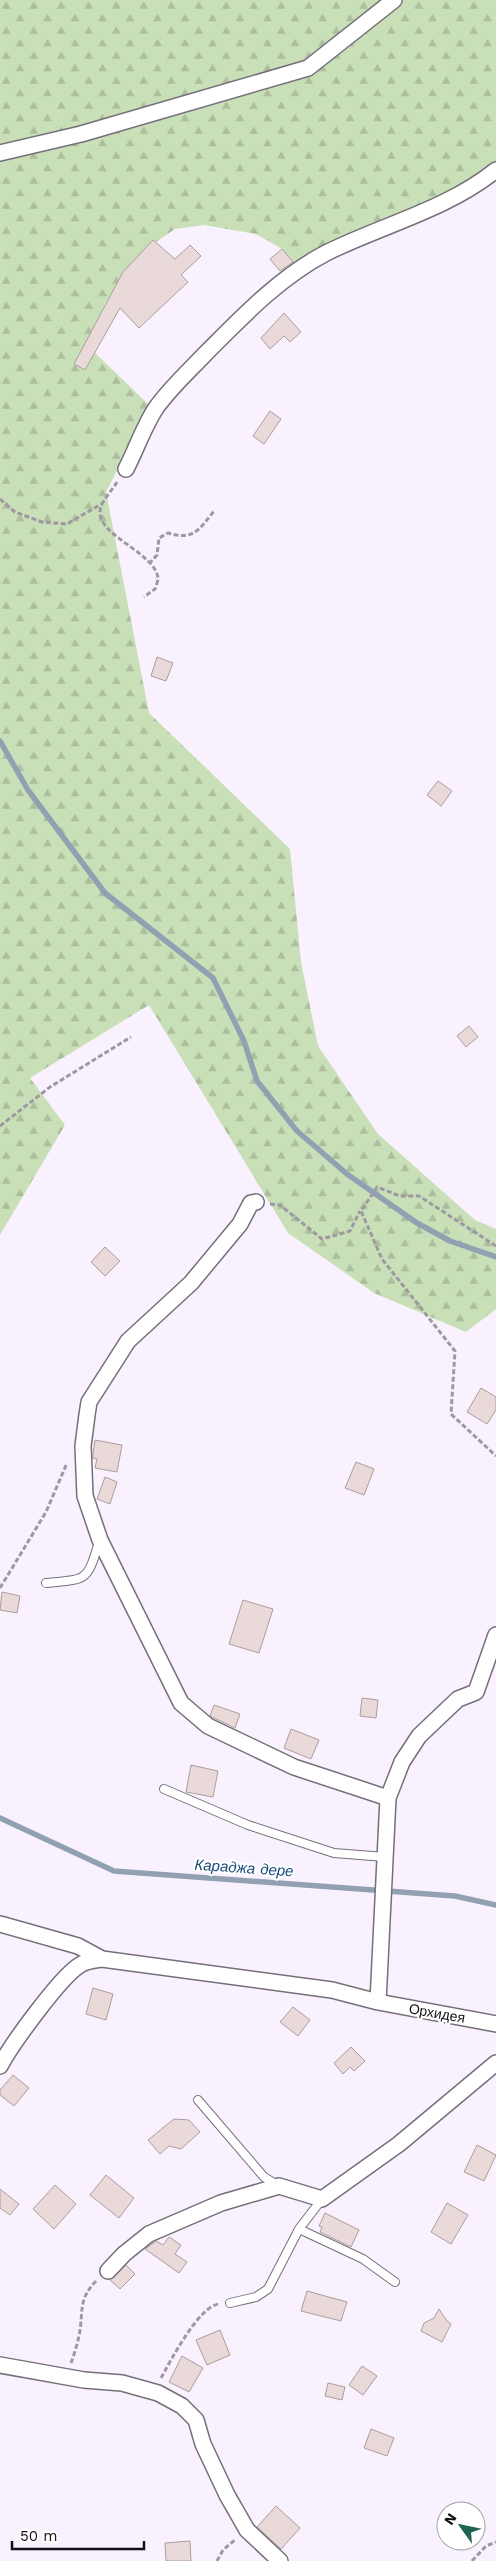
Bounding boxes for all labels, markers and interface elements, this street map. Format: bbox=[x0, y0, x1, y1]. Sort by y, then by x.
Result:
water label: Караджа дере bbox=[194, 1856, 294, 1880]
street label: Орхидея bbox=[408, 2000, 466, 2026]
north arrow bbox=[436, 2501, 486, 2551]
text: N bbox=[441, 2510, 460, 2528]
scale bar bbox=[12, 2518, 145, 2550]
text: 50 m bbox=[20, 2527, 57, 2545]

